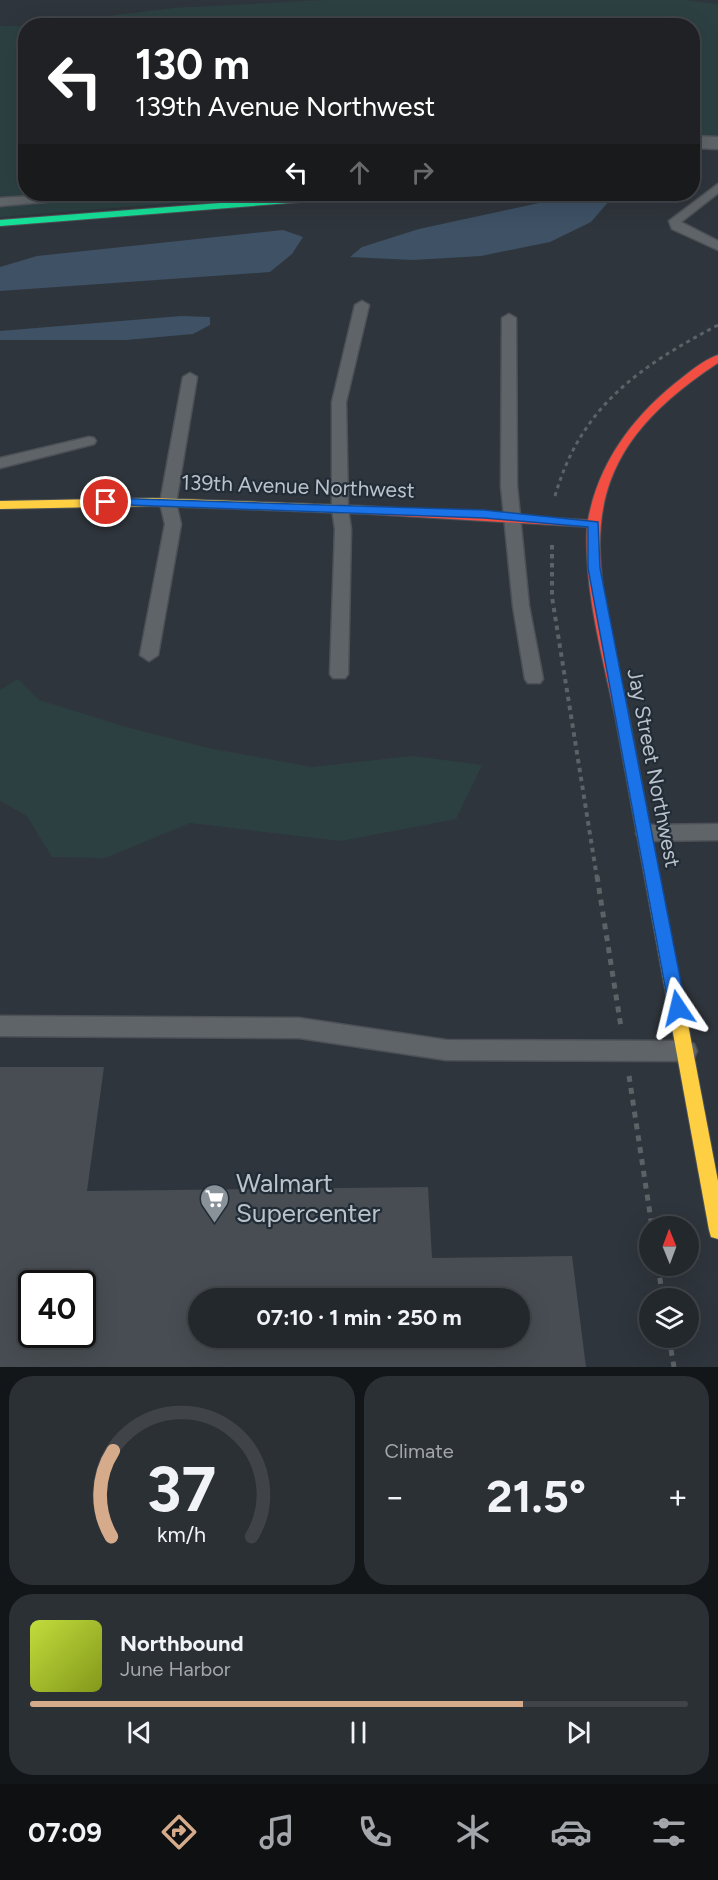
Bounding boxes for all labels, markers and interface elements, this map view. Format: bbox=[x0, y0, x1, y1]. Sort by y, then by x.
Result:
text: 130 m bbox=[135, 39, 250, 90]
icon: left bbox=[36, 42, 114, 120]
text: 139th Avenue Northwest bbox=[135, 90, 435, 123]
icon: left bbox=[280, 156, 313, 189]
icon: ahead bbox=[343, 156, 376, 189]
icon: right bbox=[406, 156, 439, 189]
street label: 139th Avenue Northwest bbox=[181, 469, 415, 503]
pin bbox=[80, 476, 131, 527]
icon: arrive bbox=[89, 485, 122, 518]
street label: Jay Street Northwest bbox=[622, 666, 686, 870]
position arrow bbox=[646, 976, 710, 1040]
place label: Walmart Supercenter bbox=[236, 1167, 381, 1229]
supermarket icon: Walmart Supercenter bbox=[199, 1182, 231, 1224]
north arrow bbox=[639, 1216, 699, 1276]
map controls bbox=[639, 1216, 699, 1348]
speed limit sign: 40 bbox=[18, 1270, 96, 1348]
button: layers bbox=[639, 1288, 699, 1348]
text: 07:10 · 1 min · 250 m bbox=[256, 1304, 462, 1331]
text: Climate bbox=[385, 1439, 454, 1463]
text: 37 bbox=[147, 1452, 216, 1527]
text: 21.5° bbox=[487, 1469, 586, 1523]
text: − bbox=[385, 1477, 405, 1516]
text: + bbox=[667, 1477, 688, 1516]
text: km/h bbox=[157, 1523, 206, 1548]
text: Northbound bbox=[120, 1630, 244, 1657]
text: June Harbor bbox=[120, 1657, 231, 1681]
icon: previous bbox=[123, 1716, 156, 1749]
icon: pause bbox=[342, 1716, 375, 1749]
icon: next bbox=[562, 1716, 595, 1749]
icon: directions bbox=[158, 1811, 200, 1853]
icon: music bbox=[256, 1811, 298, 1853]
icon: phone bbox=[354, 1811, 396, 1853]
icon: climate bbox=[452, 1811, 494, 1853]
icon: car bbox=[550, 1811, 592, 1853]
icon: filters bbox=[648, 1811, 690, 1853]
text: 07:09 bbox=[28, 1816, 102, 1849]

